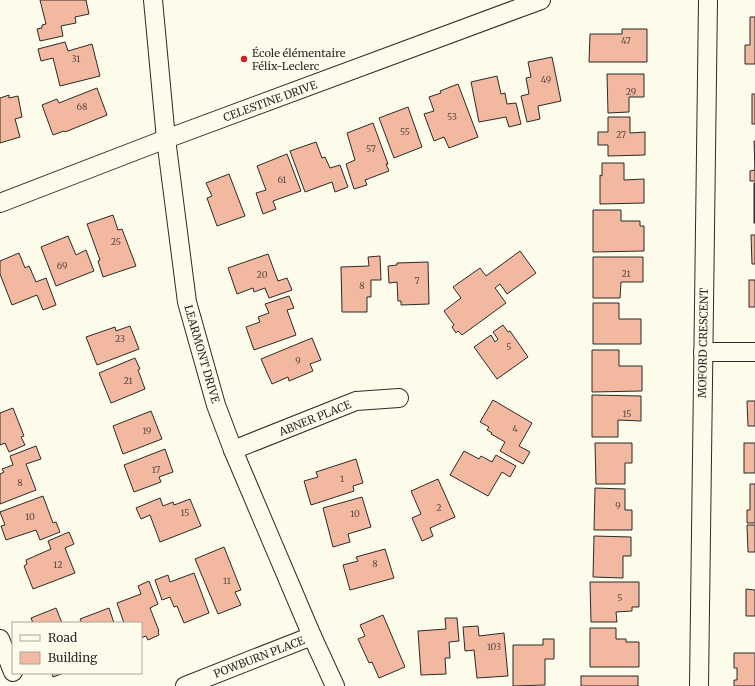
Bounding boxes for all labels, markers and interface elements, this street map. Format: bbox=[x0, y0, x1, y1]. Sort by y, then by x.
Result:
house number: 47 bbox=[621, 35, 631, 46]
place label: École élémentaire Félix-Leclerc bbox=[252, 46, 346, 73]
house number: 31 bbox=[72, 53, 80, 64]
marker: École élémentaire Félix-Leclerc bbox=[239, 54, 249, 64]
house number: 49 bbox=[541, 74, 551, 85]
street label: CELESTINE DRIVE bbox=[221, 78, 319, 124]
house number: 29 bbox=[626, 86, 636, 97]
house number: 68 bbox=[77, 101, 87, 112]
house number: 53 bbox=[447, 111, 457, 122]
house number: 55 bbox=[400, 126, 410, 137]
house number: 27 bbox=[616, 129, 626, 140]
house number: 57 bbox=[366, 143, 376, 154]
house number: 61 bbox=[278, 174, 286, 185]
house number: 25 bbox=[111, 236, 121, 247]
house number: 69 bbox=[57, 260, 67, 271]
house number: 21 bbox=[621, 268, 631, 279]
house number: 20 bbox=[257, 269, 268, 280]
house number: 7 bbox=[414, 275, 420, 286]
house number: 8 bbox=[359, 280, 365, 291]
street label: MOFORD CRESCENT bbox=[695, 287, 711, 398]
street label: LEARMONT DRIVE bbox=[181, 303, 223, 405]
house number: 23 bbox=[115, 333, 125, 344]
house number: 5 bbox=[506, 341, 512, 352]
house number: 9 bbox=[295, 355, 301, 366]
house number: 21 bbox=[123, 375, 133, 386]
street label: ABNER PLACE bbox=[276, 397, 353, 439]
house number: 15 bbox=[622, 408, 632, 419]
house number: 4 bbox=[512, 423, 518, 434]
house number: 19 bbox=[142, 425, 152, 436]
house number: 17 bbox=[152, 464, 160, 475]
house number: 1 bbox=[340, 473, 344, 484]
house number: 8 bbox=[17, 477, 23, 488]
house number: 9 bbox=[615, 500, 621, 511]
house number: 2 bbox=[436, 502, 442, 513]
house number: 15 bbox=[180, 507, 190, 518]
house number: 10 bbox=[350, 508, 360, 519]
house number: 10 bbox=[25, 511, 35, 522]
house number: 8 bbox=[372, 558, 378, 569]
house number: 12 bbox=[53, 559, 63, 570]
house number: 11 bbox=[223, 575, 231, 586]
house number: 5 bbox=[617, 592, 623, 603]
legend bbox=[12, 622, 142, 674]
text: Road bbox=[48, 630, 77, 645]
street label: POWBURN PLACE bbox=[212, 633, 306, 681]
house number: 103 bbox=[487, 641, 501, 652]
text: Building bbox=[48, 650, 98, 665]

